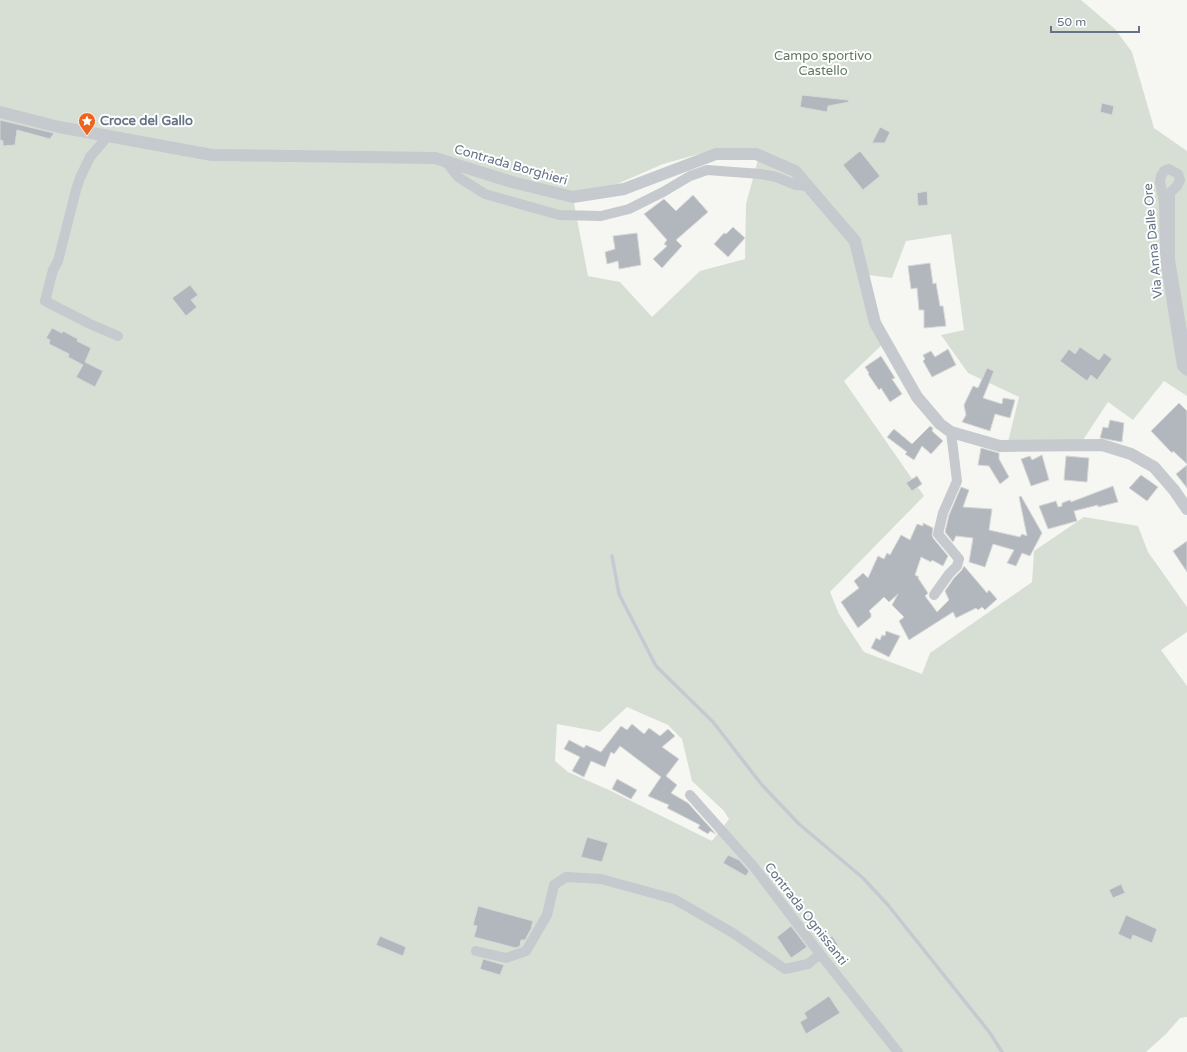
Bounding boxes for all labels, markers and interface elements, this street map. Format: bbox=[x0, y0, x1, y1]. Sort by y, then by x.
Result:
scale bar bbox=[1051, 8, 1139, 34]
text: 50 m bbox=[1057, 15, 1086, 29]
park label: Campo sportivo Castello bbox=[774, 48, 872, 79]
place icon: Croce del Gallo bbox=[77, 111, 97, 136]
place label: Croce del Gallo bbox=[100, 113, 193, 129]
street label: Contrada Borghieri bbox=[452, 141, 570, 189]
street label: Via Anna Dalle Ore bbox=[1140, 183, 1166, 299]
street label: Contrada Ognissanti bbox=[761, 859, 851, 969]

